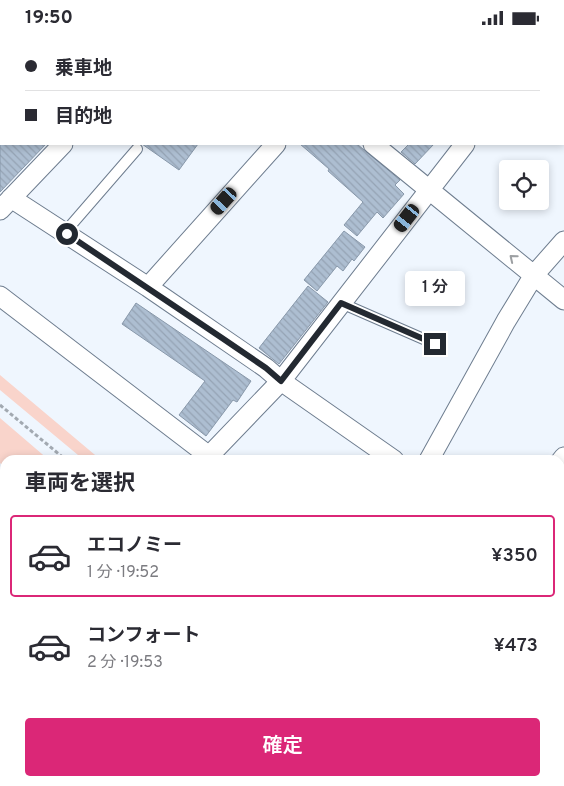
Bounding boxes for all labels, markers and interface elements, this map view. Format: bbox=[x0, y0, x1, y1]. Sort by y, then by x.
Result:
text: 19:50 bbox=[25, 6, 73, 30]
text: 乗車地 bbox=[55, 57, 112, 81]
text: 目的地 bbox=[55, 105, 112, 129]
map controls bbox=[499, 160, 549, 210]
button: locate bbox=[499, 160, 549, 210]
car bbox=[208, 185, 239, 217]
car bbox=[391, 202, 422, 234]
route start bbox=[56, 223, 78, 245]
one-way arrow bbox=[510, 256, 519, 264]
callout: 1 分 bbox=[405, 271, 465, 307]
text: 1 分 bbox=[422, 278, 448, 298]
route end bbox=[424, 333, 446, 355]
text: 車両を選択 bbox=[25, 471, 135, 498]
icon: car bbox=[27, 534, 72, 579]
text: エコノミー bbox=[87, 534, 182, 558]
text: ¥350 bbox=[491, 544, 538, 568]
text: 1 分 · 19:52 bbox=[87, 563, 159, 583]
icon: car bbox=[27, 624, 72, 669]
text: コンフォート bbox=[87, 624, 200, 648]
text: ¥473 bbox=[493, 634, 538, 658]
text: 2 分 · 19:53 bbox=[87, 653, 163, 673]
button: 確定 bbox=[25, 718, 540, 776]

